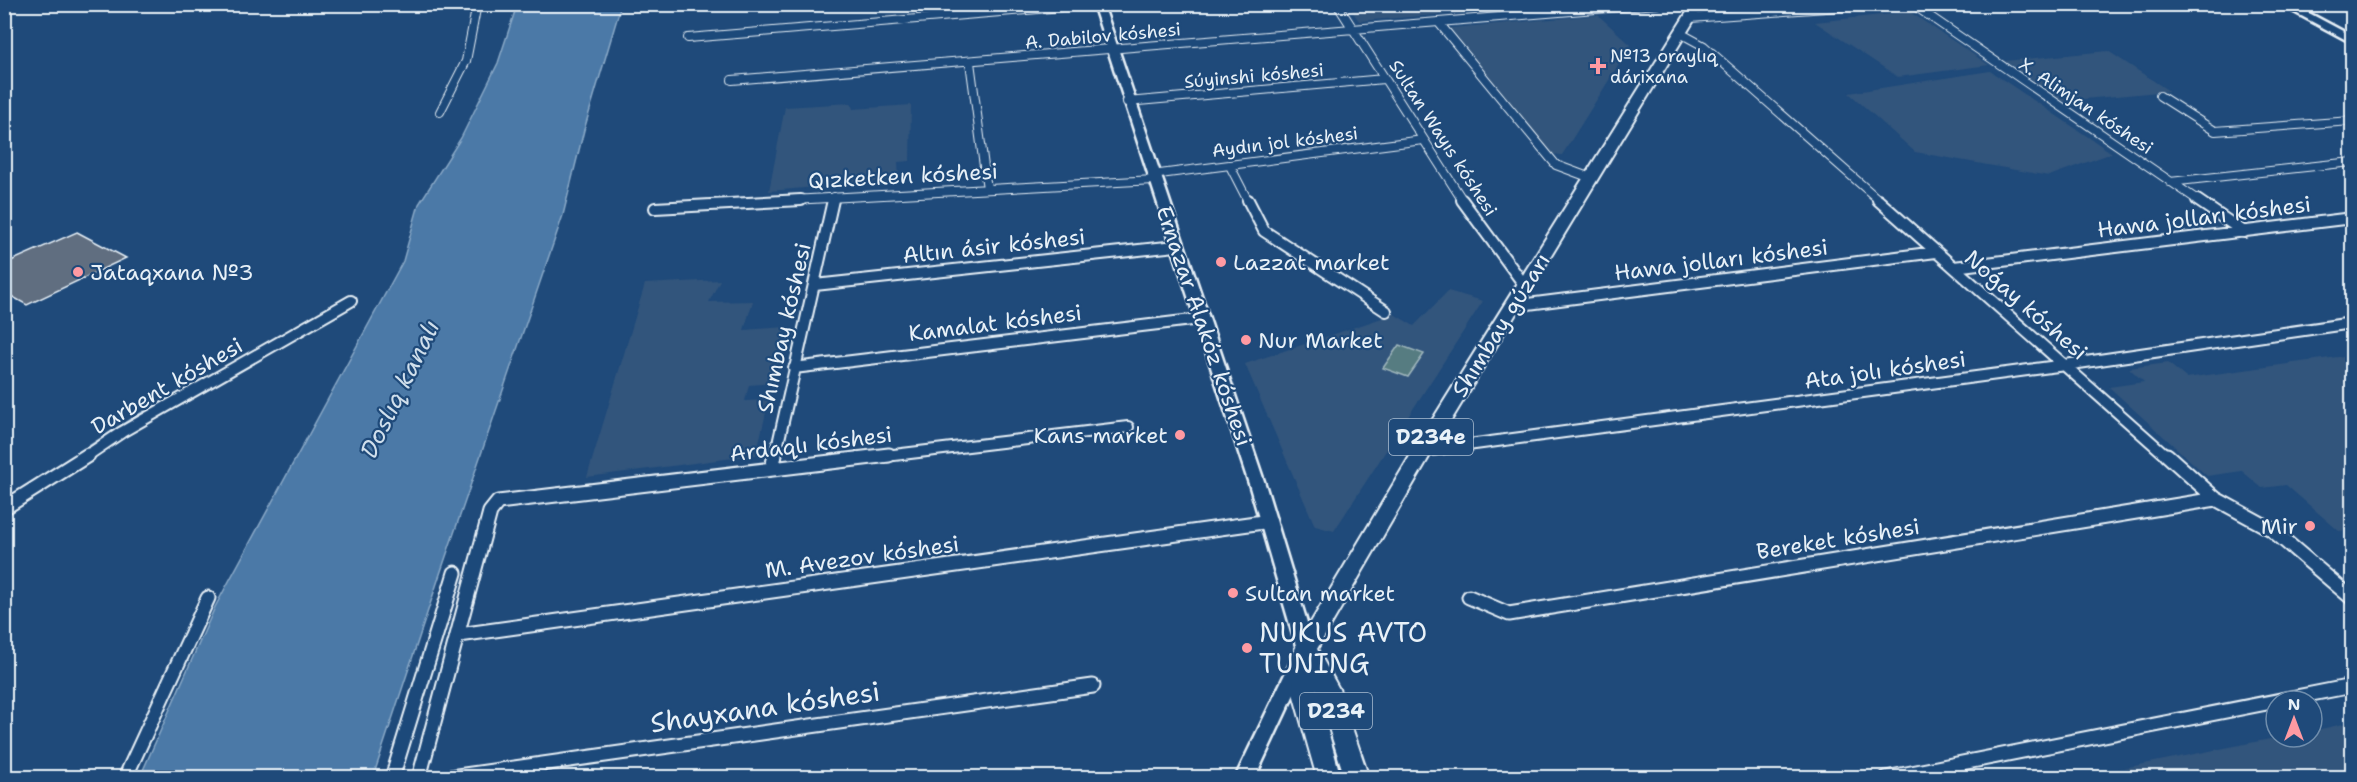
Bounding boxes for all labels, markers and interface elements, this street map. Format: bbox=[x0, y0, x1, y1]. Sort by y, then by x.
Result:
street label: A. Dabilov kóshesi bbox=[1024, 17, 1182, 55]
place label: №13 oraylıq dárixana bbox=[1610, 44, 1719, 89]
street label: X. Alimjan kóshesi bbox=[2014, 52, 2158, 160]
street label: Sultan Wayıs kóshesi bbox=[1383, 55, 1503, 221]
street label: Súyinshi kóshesi bbox=[1183, 58, 1325, 94]
marker: №13 oraylıq dárixana bbox=[1591, 59, 1605, 73]
street label: Aydın jol kóshesi bbox=[1211, 121, 1359, 163]
street label: Qızketken kóshesi bbox=[807, 157, 999, 195]
street label: Hawa jolları kóshesi bbox=[2095, 189, 2313, 245]
street label: Ernazar Alakóz kóshesi bbox=[1149, 202, 1259, 450]
street label: Altın ásir kóshesi bbox=[901, 222, 1087, 270]
street label: Hawa jolları kóshesi bbox=[1612, 232, 1830, 288]
street label: Shımbay kóshesi bbox=[750, 240, 818, 416]
street label: Noǵay kóshesi bbox=[1958, 243, 2094, 367]
place label: Lazzat market bbox=[1233, 248, 1390, 277]
street label: Shımbay gúzarı bbox=[1445, 248, 1557, 402]
marker: Lazzat market bbox=[1214, 255, 1228, 269]
place label: Jataqxana №3 bbox=[90, 258, 254, 287]
marker: Jataqxana №3 bbox=[71, 265, 85, 279]
street label: Kamalat kóshesi bbox=[907, 298, 1083, 348]
water label: Doslıq kanalı bbox=[353, 314, 447, 464]
place label: Nur Market bbox=[1258, 326, 1383, 355]
street label: Darbent kóshesi bbox=[86, 331, 248, 441]
marker: Nur Market bbox=[1239, 333, 1253, 347]
street label: Ata jolı kóshesi bbox=[1802, 344, 1968, 396]
road number: D234e bbox=[1389, 419, 1473, 455]
street label: Ardaqlı kóshesi bbox=[728, 420, 894, 468]
place label: Kans market bbox=[1033, 421, 1168, 450]
marker: Kans market bbox=[1173, 428, 1187, 442]
street label: Bereket kóshesi bbox=[1754, 512, 1922, 566]
place label: Mir bbox=[2261, 512, 2298, 541]
marker: Mir bbox=[2303, 519, 2317, 533]
street label: M. Avezov kóshesi bbox=[763, 529, 961, 585]
place label: Sultan market bbox=[1245, 579, 1395, 608]
marker: Sultan market bbox=[1226, 586, 1240, 600]
place label: NUKUS AVTO TUNING bbox=[1259, 614, 1427, 682]
marker: NUKUS AVTO TUNING bbox=[1240, 641, 1254, 655]
street label: Shayxana kóshesi bbox=[648, 673, 882, 741]
north arrow bbox=[2264, 689, 2324, 749]
road number: D234 bbox=[1300, 693, 1372, 729]
text: N bbox=[2288, 694, 2300, 715]

